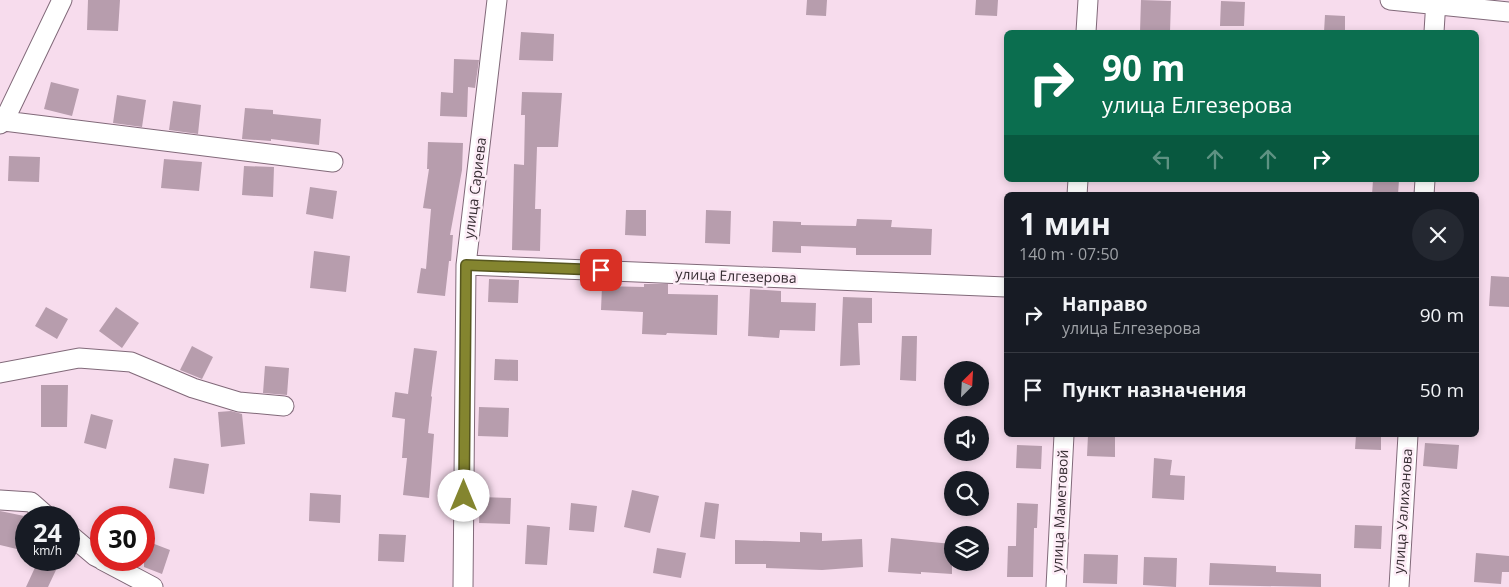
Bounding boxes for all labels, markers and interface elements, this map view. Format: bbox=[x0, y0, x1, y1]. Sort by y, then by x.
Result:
text: 90 m bbox=[1102, 44, 1185, 91]
icon: right bbox=[1019, 50, 1084, 115]
text: улица Елгезерова bbox=[1102, 89, 1293, 119]
street label: улица Сариева bbox=[459, 136, 490, 240]
icon: left bbox=[1148, 145, 1176, 173]
icon: ahead bbox=[1201, 145, 1229, 173]
icon: ahead bbox=[1254, 145, 1282, 173]
icon: right bbox=[1307, 145, 1335, 173]
text: 1 мин bbox=[1019, 203, 1111, 244]
button: close bbox=[1412, 209, 1464, 261]
text: 140 m · 07:50 bbox=[1019, 243, 1119, 265]
pin bbox=[580, 249, 622, 291]
icon: arrive bbox=[587, 256, 615, 284]
street label: улица Елгезерова bbox=[675, 264, 797, 287]
text: Направо bbox=[1062, 291, 1148, 317]
icon: right bbox=[1019, 301, 1047, 329]
text: 90 m bbox=[1420, 302, 1464, 328]
text: улица Елгезерова bbox=[1062, 317, 1201, 339]
north arrow bbox=[944, 361, 989, 406]
map controls bbox=[944, 361, 989, 571]
icon: arrive bbox=[1019, 376, 1047, 404]
text: Пункт назначения bbox=[1062, 377, 1247, 403]
text: 50 m bbox=[1420, 377, 1464, 403]
button: sound bbox=[944, 416, 989, 461]
street label: улица Уалиханова bbox=[1389, 448, 1416, 574]
street label: улица Маметовой bbox=[1047, 449, 1072, 573]
position arrow bbox=[437, 469, 489, 521]
button: search bbox=[944, 471, 989, 516]
speed limit sign: 30 bbox=[90, 506, 155, 571]
text: 24 bbox=[33, 515, 62, 549]
button: layers bbox=[944, 526, 989, 571]
text: km/h bbox=[33, 542, 62, 559]

